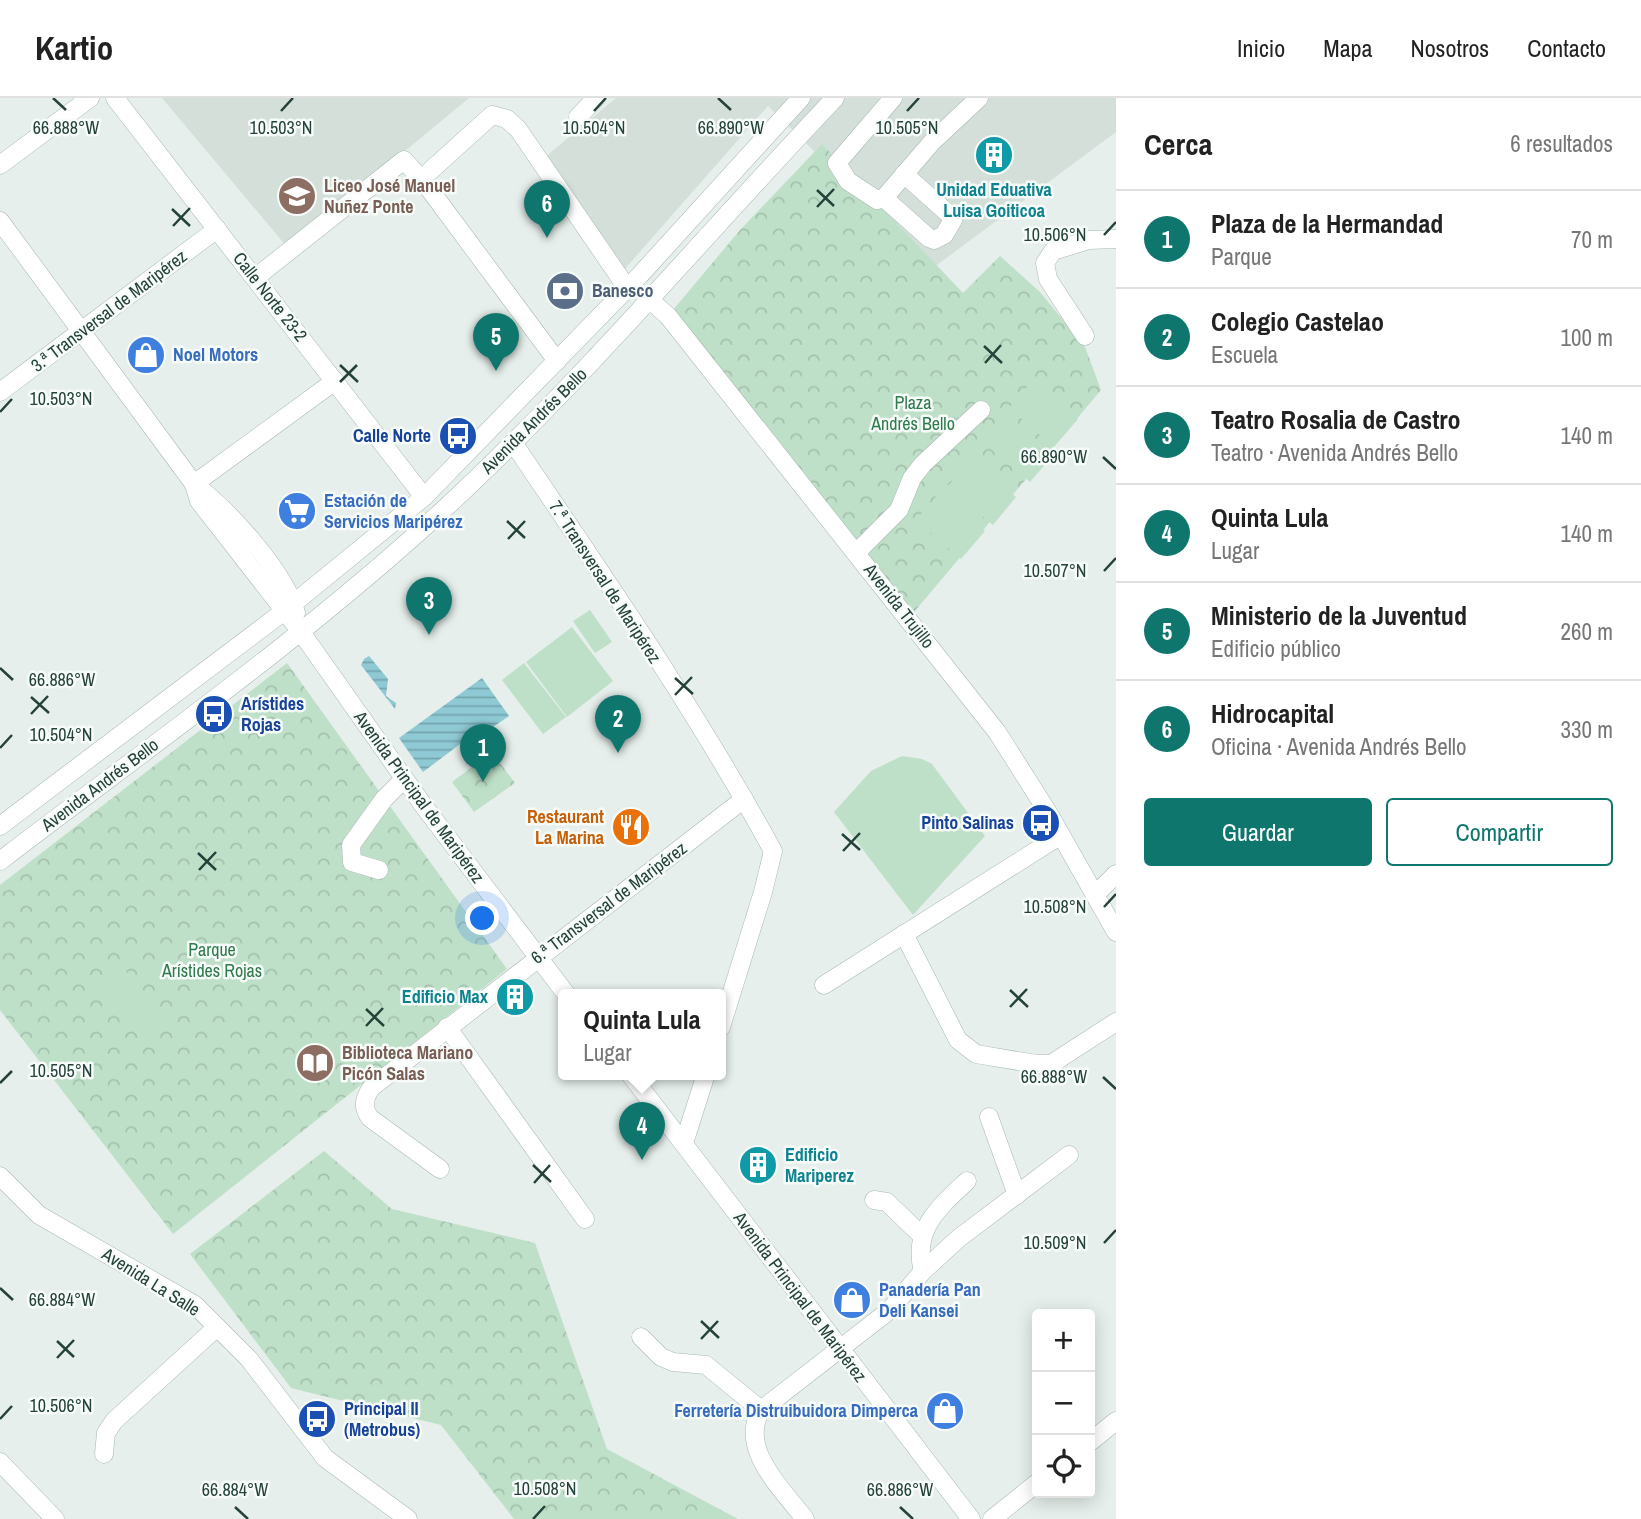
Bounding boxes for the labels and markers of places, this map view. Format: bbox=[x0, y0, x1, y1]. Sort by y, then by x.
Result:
building icon: Unidad Eduativa Luisa Goiticoa bbox=[973, 134, 1015, 176]
place label: Liceo José Manuel Nuñez Ponte bbox=[324, 173, 455, 219]
school or university icon: Liceo José Manuel Nuñez Ponte bbox=[276, 175, 318, 217]
place label: Unidad Eduativa Luisa Goiticoa bbox=[936, 177, 1053, 223]
pin: 6 bbox=[524, 180, 570, 238]
bank icon: Banesco bbox=[544, 270, 586, 312]
place label: Banesco bbox=[592, 278, 654, 303]
pin: 5 bbox=[473, 313, 519, 371]
shop icon: Noel Motors bbox=[125, 334, 167, 376]
place label: Noel Motors bbox=[173, 342, 258, 367]
bus stop icon: Calle Norte bbox=[437, 415, 479, 457]
place label: Calle Norte bbox=[353, 423, 431, 448]
place label: Estación de Servicios Maripérez bbox=[324, 488, 463, 534]
supermarket icon: Estación de Servicios Maripérez bbox=[276, 490, 318, 532]
pin: 3 bbox=[406, 577, 452, 635]
place label: Arístides Rojas bbox=[241, 691, 304, 737]
bus stop icon: Arístides Rojas bbox=[193, 693, 235, 735]
pin: 2 bbox=[595, 695, 641, 753]
pin: 1 bbox=[460, 724, 506, 782]
bus stop icon: Pinto Salinas bbox=[1020, 802, 1062, 844]
place label: Restaurant La Marina bbox=[527, 804, 605, 850]
restaurant icon: Restaurant La Marina bbox=[610, 806, 652, 848]
place label: Pinto Salinas bbox=[921, 810, 1014, 835]
building icon: Edificio Max bbox=[494, 976, 536, 1018]
place label: Edificio Max bbox=[402, 984, 489, 1009]
place label: Biblioteca Mariano Picón Salas bbox=[342, 1040, 473, 1086]
library icon: Biblioteca Mariano Picón Salas bbox=[294, 1042, 336, 1084]
pin: 4 bbox=[619, 1102, 665, 1160]
place label: Edificio Mariperez bbox=[785, 1142, 855, 1188]
building icon: Edificio Mariperez bbox=[737, 1144, 779, 1186]
place label: Panadería Pan Deli Kansei bbox=[879, 1277, 981, 1323]
shop icon: Panadería Pan Deli Kansei bbox=[831, 1279, 873, 1321]
shop icon: Ferretería Distruibuidora Dimperca bbox=[924, 1390, 966, 1432]
place label: Principal II (Metrobus) bbox=[344, 1396, 420, 1442]
bus stop icon: Principal II (Metrobus) bbox=[296, 1398, 338, 1440]
place label: Ferretería Distruibuidora Dimperca bbox=[674, 1398, 919, 1423]

